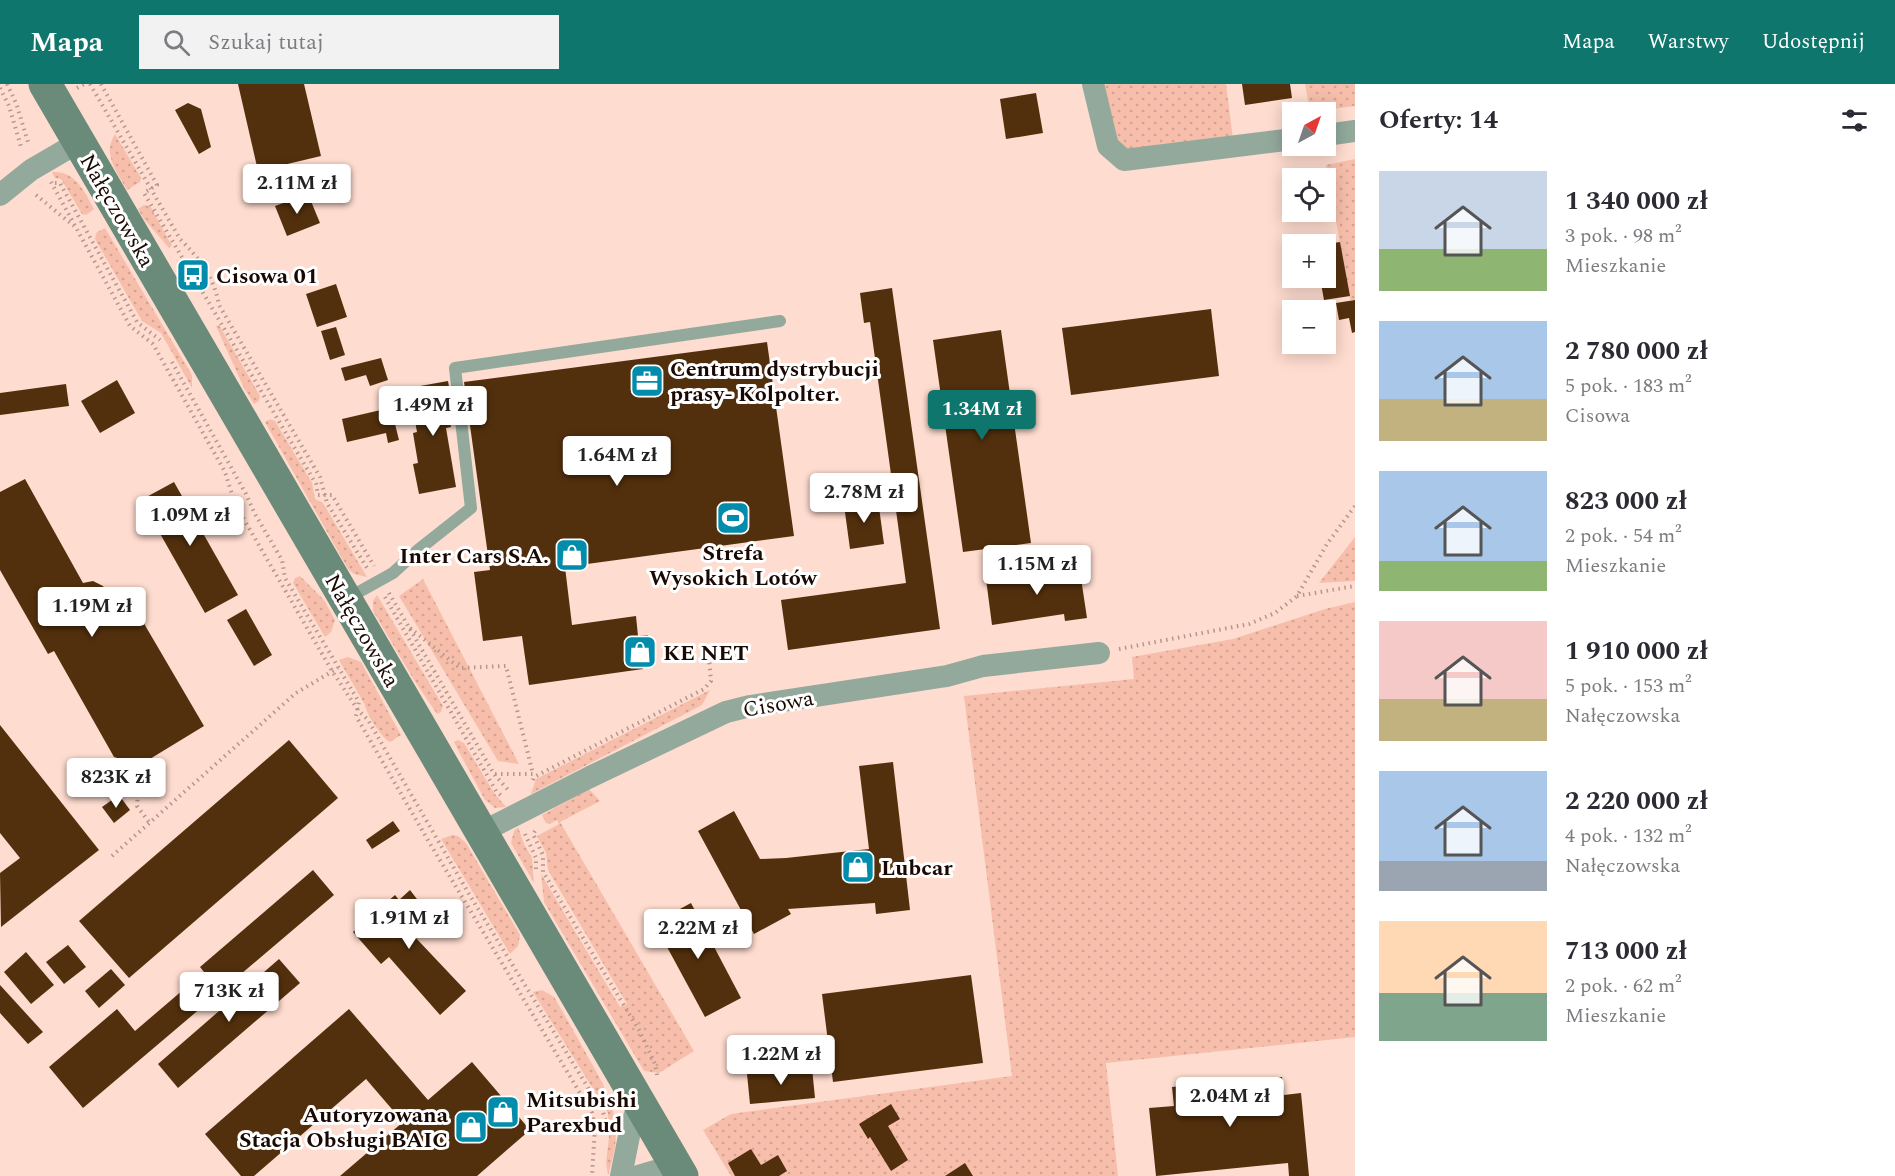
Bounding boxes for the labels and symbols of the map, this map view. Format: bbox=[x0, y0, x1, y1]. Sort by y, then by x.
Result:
north arrow bbox=[1282, 102, 1336, 156]
street label: Nałęczowska bbox=[71, 148, 163, 274]
pin: 2.11M zł bbox=[235, 164, 359, 215]
bus stop icon: Cisowa 01 bbox=[175, 257, 211, 293]
place label: Cisowa 01 bbox=[216, 260, 318, 293]
place label: Centrum dystrybucji prasy- Kolpolter. bbox=[670, 353, 879, 411]
office icon: Centrum dystrybucji prasy- Kolpolter. bbox=[629, 363, 665, 399]
pin: 1.49M zł bbox=[371, 386, 495, 437]
pin: 1.34M zł bbox=[920, 390, 1044, 441]
pin: 1.64M zł bbox=[555, 436, 679, 487]
pin: 2.78M zł bbox=[802, 473, 926, 524]
pin: 1.09M zł bbox=[128, 496, 252, 547]
sports icon: Strefa Wysokich Lotów bbox=[715, 500, 751, 536]
shop icon: Inter Cars S.A. bbox=[554, 537, 590, 573]
place label: Strefa Wysokich Lotów bbox=[649, 537, 818, 595]
place label: Inter Cars S.A. bbox=[399, 540, 549, 573]
pin: 1.15M zł bbox=[975, 545, 1099, 596]
street label: Nałęczowska bbox=[316, 568, 408, 694]
pin: 1.19M zł bbox=[30, 587, 154, 638]
shop icon: KE NET bbox=[622, 634, 658, 670]
place label: KE NET bbox=[663, 637, 749, 670]
street label: Cisowa bbox=[740, 682, 817, 727]
pin: 823K zł bbox=[61, 758, 171, 809]
shop icon: Lubcar bbox=[840, 849, 876, 885]
place label: Lubcar bbox=[881, 852, 953, 885]
pin: 1.91M zł bbox=[347, 899, 471, 950]
pin: 2.22M zł bbox=[636, 909, 760, 960]
pin: 713K zł bbox=[174, 972, 284, 1023]
pin: 1.22M zł bbox=[719, 1035, 843, 1086]
pin: 2.04M zł bbox=[1168, 1077, 1292, 1128]
place label: Mitsubishi Parexbud bbox=[526, 1084, 637, 1142]
shop icon: Mitsubishi Parexbud bbox=[485, 1094, 521, 1130]
place label: Autoryzowana Stacja Obsługi BAIC bbox=[239, 1099, 449, 1157]
shop icon: Autoryzowana Stacja Obsługi BAIC bbox=[453, 1109, 489, 1145]

